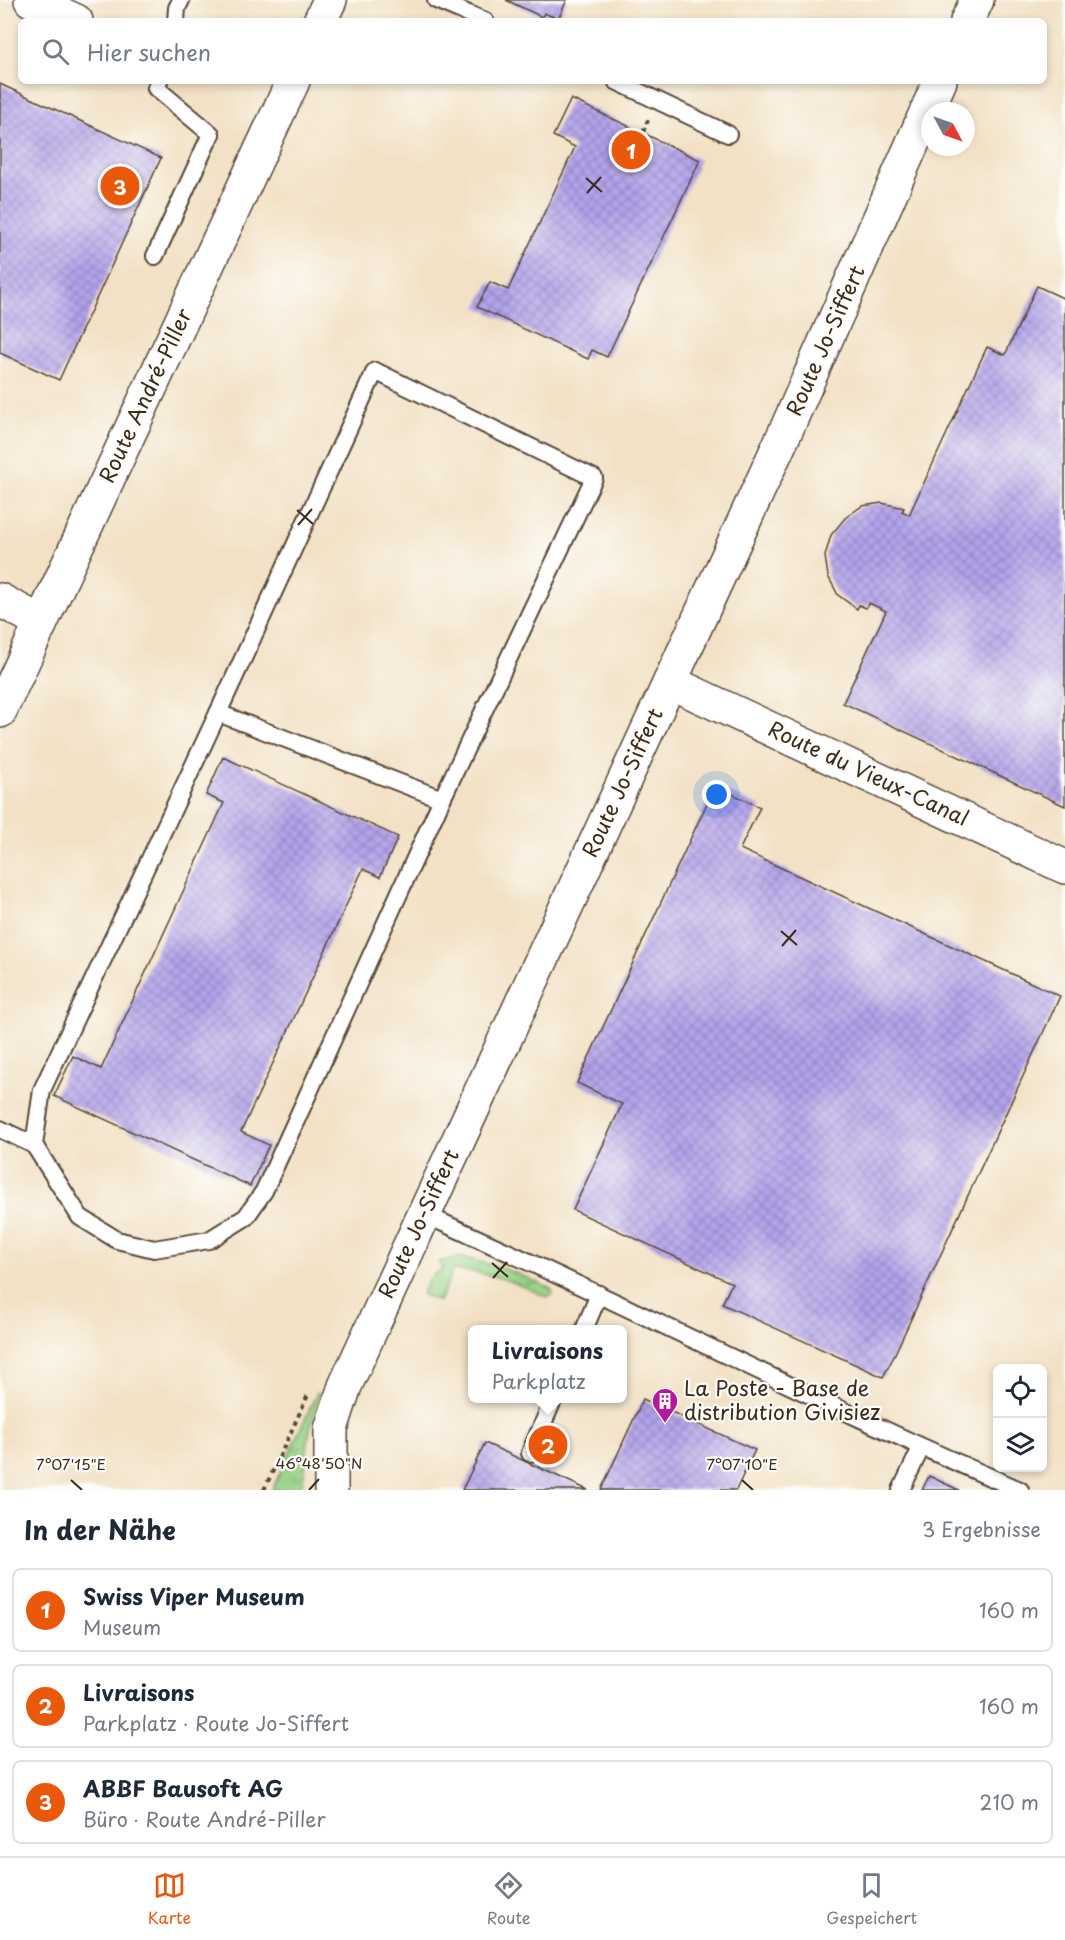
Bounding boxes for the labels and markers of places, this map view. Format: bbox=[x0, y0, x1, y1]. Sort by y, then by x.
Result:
pin: 1 bbox=[612, 128, 650, 172]
pin: 3 bbox=[100, 164, 140, 208]
place label: La Poste - Base de distribution Givisiez bbox=[684, 1371, 880, 1427]
building icon: La Poste - Base de distribution Givisiez bbox=[650, 1386, 680, 1424]
pin: 2 bbox=[528, 1422, 568, 1468]

